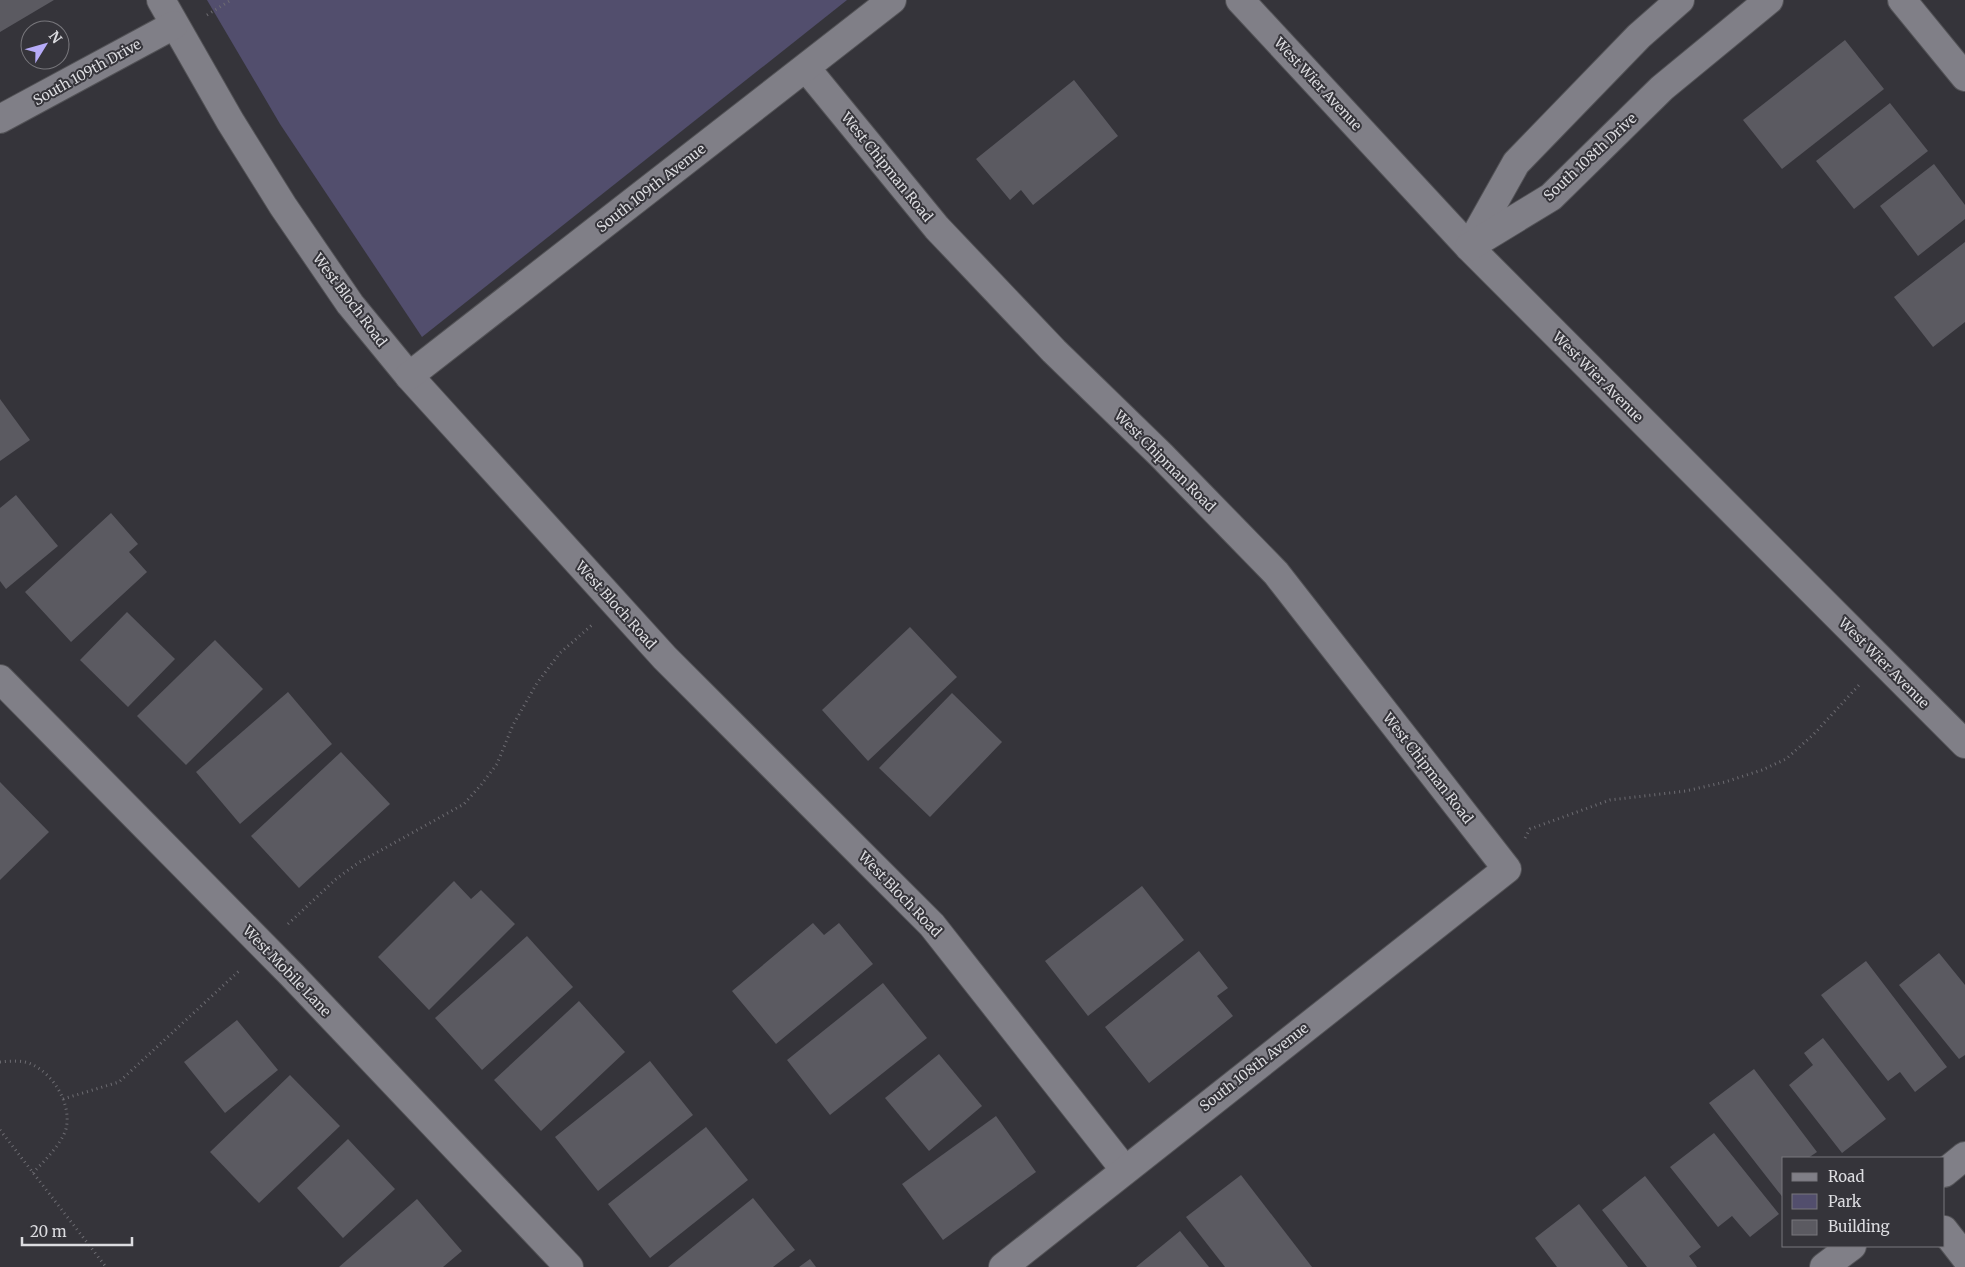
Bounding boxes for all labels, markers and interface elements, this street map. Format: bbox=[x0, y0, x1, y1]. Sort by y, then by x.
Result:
north arrow bbox=[20, 20, 70, 70]
text: N bbox=[45, 27, 66, 47]
street label: West Wier Avenue bbox=[1270, 33, 1366, 134]
street label: South 109th Drive bbox=[30, 35, 144, 109]
street label: West Chipman Road bbox=[837, 108, 937, 226]
street label: South 108th Drive bbox=[1540, 109, 1640, 205]
street label: South 109th Avenue bbox=[593, 140, 709, 236]
street label: West Bloch Road bbox=[309, 249, 391, 351]
street label: West Wier Avenue bbox=[1548, 327, 1647, 426]
street label: West Chipman Road bbox=[1110, 406, 1220, 516]
street label: West Bloch Road bbox=[571, 557, 661, 653]
street label: West Wier Avenue bbox=[1834, 613, 1933, 712]
street label: West Chipman Road bbox=[1379, 708, 1477, 827]
street label: West Bloch Road bbox=[854, 847, 946, 941]
street label: West Mobile Lane bbox=[238, 921, 335, 1020]
street label: South 108th Avenue bbox=[1196, 1019, 1312, 1115]
legend bbox=[1782, 1157, 1945, 1247]
text: Road bbox=[1828, 1167, 1864, 1186]
text: Park bbox=[1828, 1192, 1862, 1211]
scale bar bbox=[22, 1214, 132, 1246]
text: Building bbox=[1828, 1217, 1890, 1236]
text: 20 m bbox=[30, 1222, 67, 1241]

